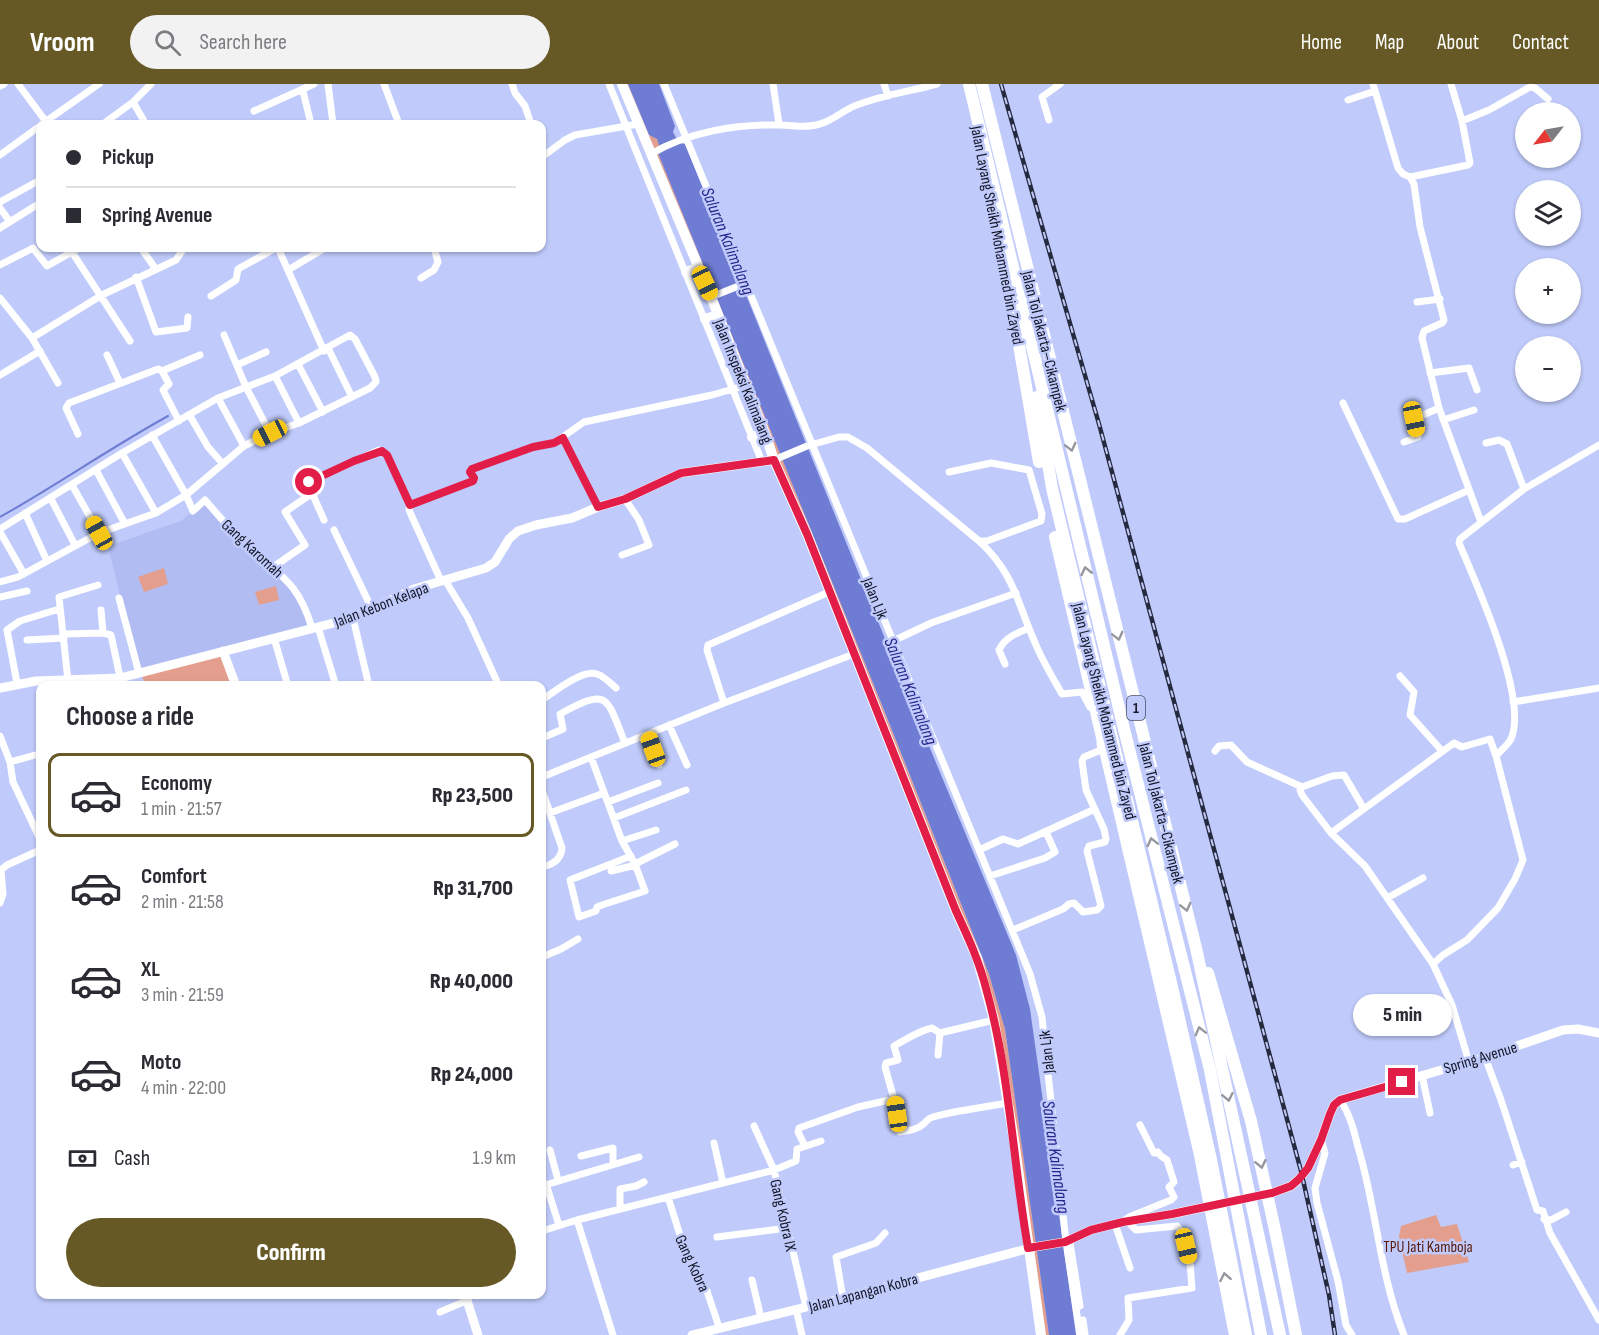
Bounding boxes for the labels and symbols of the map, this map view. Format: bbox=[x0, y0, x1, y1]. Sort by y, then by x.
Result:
north arrow bbox=[1515, 102, 1581, 168]
street label: Jalan Layang Sheikh Mohammed bin Zayed bbox=[966, 123, 1027, 346]
water label: Saluran Kalimalang bbox=[696, 184, 759, 299]
car bbox=[689, 263, 721, 303]
street label: Jalan Tol Jakarta–Cikampek bbox=[1017, 268, 1070, 414]
street label: Jalan Inspeksi Kalimalang bbox=[709, 316, 776, 447]
car bbox=[1401, 400, 1427, 438]
car bbox=[250, 417, 290, 449]
one-way arrow bbox=[1063, 442, 1076, 452]
route start bbox=[295, 468, 322, 495]
car bbox=[82, 513, 116, 553]
street label: Gang Karomah bbox=[217, 516, 287, 582]
one-way arrow bbox=[1080, 566, 1093, 576]
street label: Jalan Ljk bbox=[857, 574, 892, 622]
street label: Jalan Kebon Kelapa bbox=[331, 579, 431, 632]
street label: Jalan Layang Sheikh Mohammed bin Zayed bbox=[1067, 600, 1140, 822]
one-way arrow bbox=[1111, 631, 1124, 641]
water label: Saluran Kalimalang bbox=[879, 634, 942, 749]
road number: 1 bbox=[1127, 696, 1145, 720]
car bbox=[638, 729, 668, 769]
street label: Jalan Tol Jakarta–Cikampek bbox=[1134, 740, 1187, 886]
one-way arrow bbox=[1147, 837, 1159, 847]
one-way arrow bbox=[1178, 902, 1191, 912]
callout: 5 min bbox=[1352, 995, 1452, 1037]
one-way arrow bbox=[1194, 1026, 1207, 1036]
street label: Jalan Ljk bbox=[1036, 1029, 1059, 1075]
street label: Spring Avenue bbox=[1441, 1038, 1520, 1079]
route end bbox=[1388, 1068, 1415, 1095]
one-way arrow bbox=[1221, 1092, 1234, 1102]
car bbox=[886, 1095, 908, 1133]
water label: Saluran Kalimalang bbox=[1037, 1099, 1074, 1216]
one-way arrow bbox=[1254, 1159, 1267, 1169]
street label: Gang Kobra IX bbox=[765, 1178, 800, 1253]
car bbox=[1173, 1226, 1199, 1266]
street label: Gang Kobra bbox=[670, 1232, 713, 1295]
park label: TPU Jati Kamboja bbox=[1383, 1238, 1473, 1257]
street label: Jalan Lapangan Kobra bbox=[806, 1270, 920, 1317]
one-way arrow bbox=[1219, 1273, 1232, 1283]

